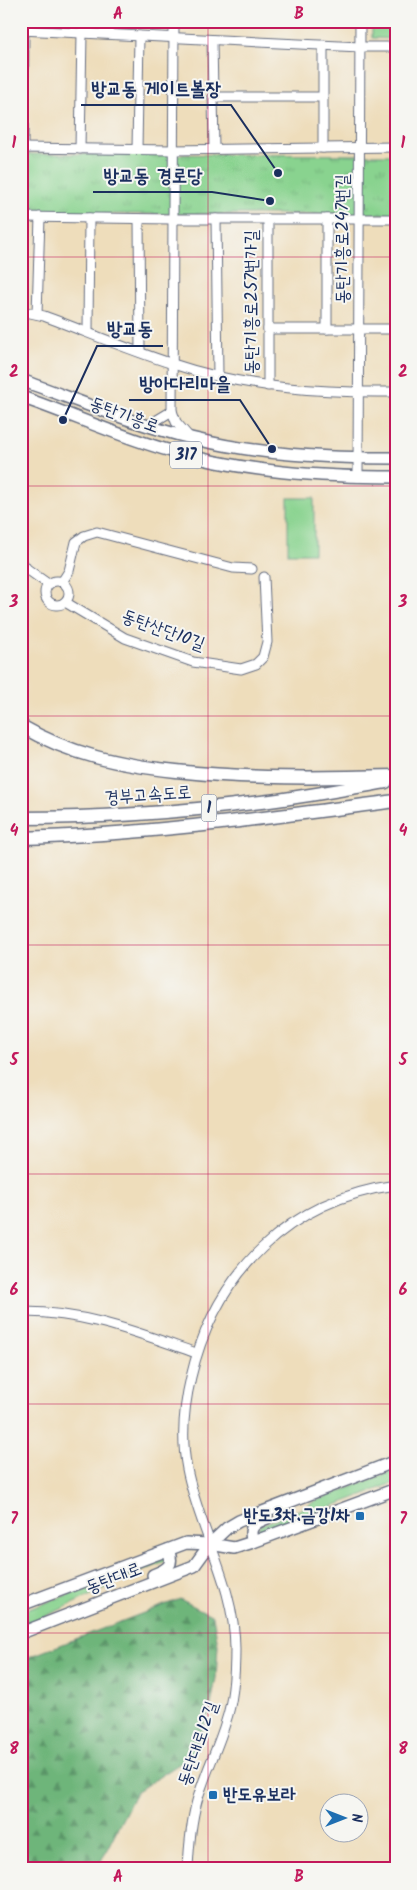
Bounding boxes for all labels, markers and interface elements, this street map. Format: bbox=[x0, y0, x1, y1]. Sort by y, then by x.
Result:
text: A bbox=[113, 2, 123, 27]
text: B bbox=[294, 2, 304, 27]
callout: 방교동 게이트볼장 bbox=[81, 71, 231, 105]
text: 방교동 게이트볼장 bbox=[91, 75, 222, 105]
text: 1 bbox=[12, 131, 17, 156]
text: 1 bbox=[401, 131, 406, 156]
callout: 방교동 경로당 bbox=[93, 158, 212, 192]
text: 방교동 경로당 bbox=[103, 162, 203, 192]
street label: 동탄기흥로247번길 bbox=[329, 173, 358, 304]
street label: 동탄기흥로257번가길 bbox=[238, 229, 267, 374]
callout: 방교동 bbox=[97, 312, 163, 346]
text: 방교동 bbox=[107, 315, 153, 345]
text: 2 bbox=[9, 360, 19, 385]
text: 2 bbox=[398, 360, 408, 385]
callout: 방아다리마을 bbox=[129, 366, 240, 400]
text: 방아다리마을 bbox=[139, 370, 231, 400]
street label: 동탄기흥로 bbox=[85, 390, 163, 442]
road number: 317 bbox=[170, 442, 202, 468]
text: 3 bbox=[9, 590, 19, 615]
text: 3 bbox=[398, 590, 408, 615]
street label: 동탄산단10길 bbox=[117, 602, 209, 660]
street label: 경부고속도로 bbox=[104, 779, 192, 813]
road number: 1 bbox=[202, 794, 216, 821]
text: 4 bbox=[10, 819, 19, 844]
text: 4 bbox=[399, 819, 408, 844]
text: 5 bbox=[9, 1048, 20, 1073]
text: 5 bbox=[398, 1048, 409, 1073]
text: 6 bbox=[10, 1278, 19, 1303]
text: 6 bbox=[399, 1278, 408, 1303]
place label: 반도3차.금강1차 bbox=[244, 1502, 351, 1531]
text: 7 bbox=[10, 1507, 18, 1532]
text: 7 bbox=[399, 1507, 407, 1532]
marker: 반도3차.금강1차 bbox=[354, 1510, 366, 1522]
street label: 동탄대로 bbox=[82, 1555, 146, 1603]
street label: 동탄대로12길 bbox=[171, 1697, 227, 1791]
text: 8 bbox=[9, 1737, 19, 1762]
text: 8 bbox=[398, 1737, 408, 1762]
place label: 반도유보라 bbox=[223, 1781, 296, 1810]
marker: 반도유보라 bbox=[207, 1789, 219, 1801]
north arrow bbox=[320, 1792, 370, 1842]
text: N bbox=[345, 1814, 367, 1823]
text: A bbox=[113, 1865, 123, 1890]
text: B bbox=[294, 1865, 304, 1890]

